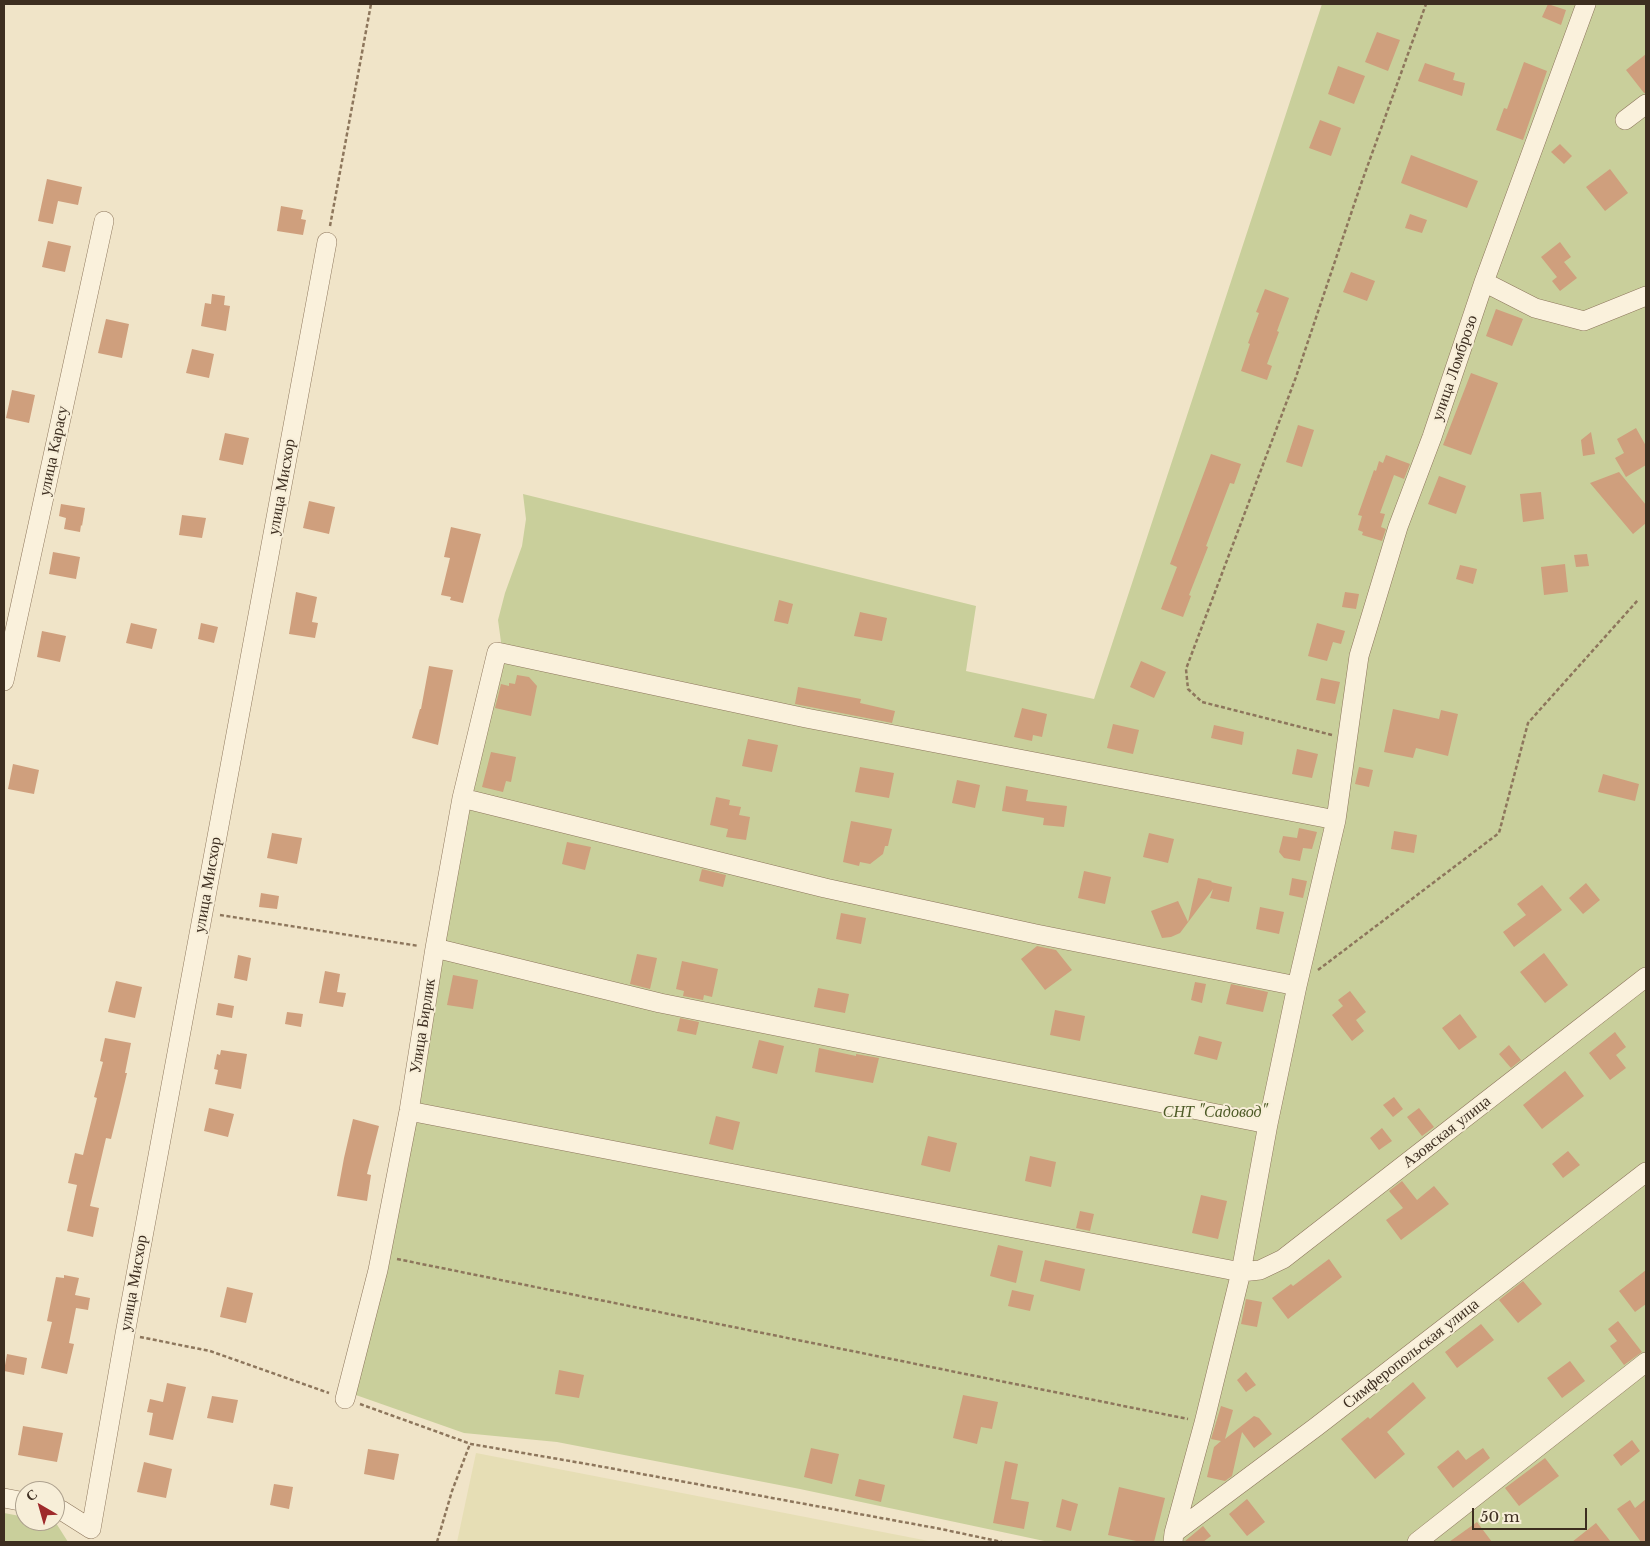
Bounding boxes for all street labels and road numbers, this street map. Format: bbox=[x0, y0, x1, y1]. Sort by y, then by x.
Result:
street label: улица Ломброзо bbox=[1428, 313, 1482, 423]
street label: улица Карасу bbox=[35, 404, 73, 498]
street label: улица Мисхор bbox=[264, 437, 300, 537]
street label: улица Мисхор bbox=[190, 835, 226, 935]
street label: Улица Бирлик bbox=[406, 977, 440, 1075]
street label: Азовская улица bbox=[1399, 1092, 1495, 1172]
street label: улица Мисхор bbox=[116, 1233, 152, 1333]
street label: Симферопольская улица bbox=[1339, 1295, 1483, 1413]

